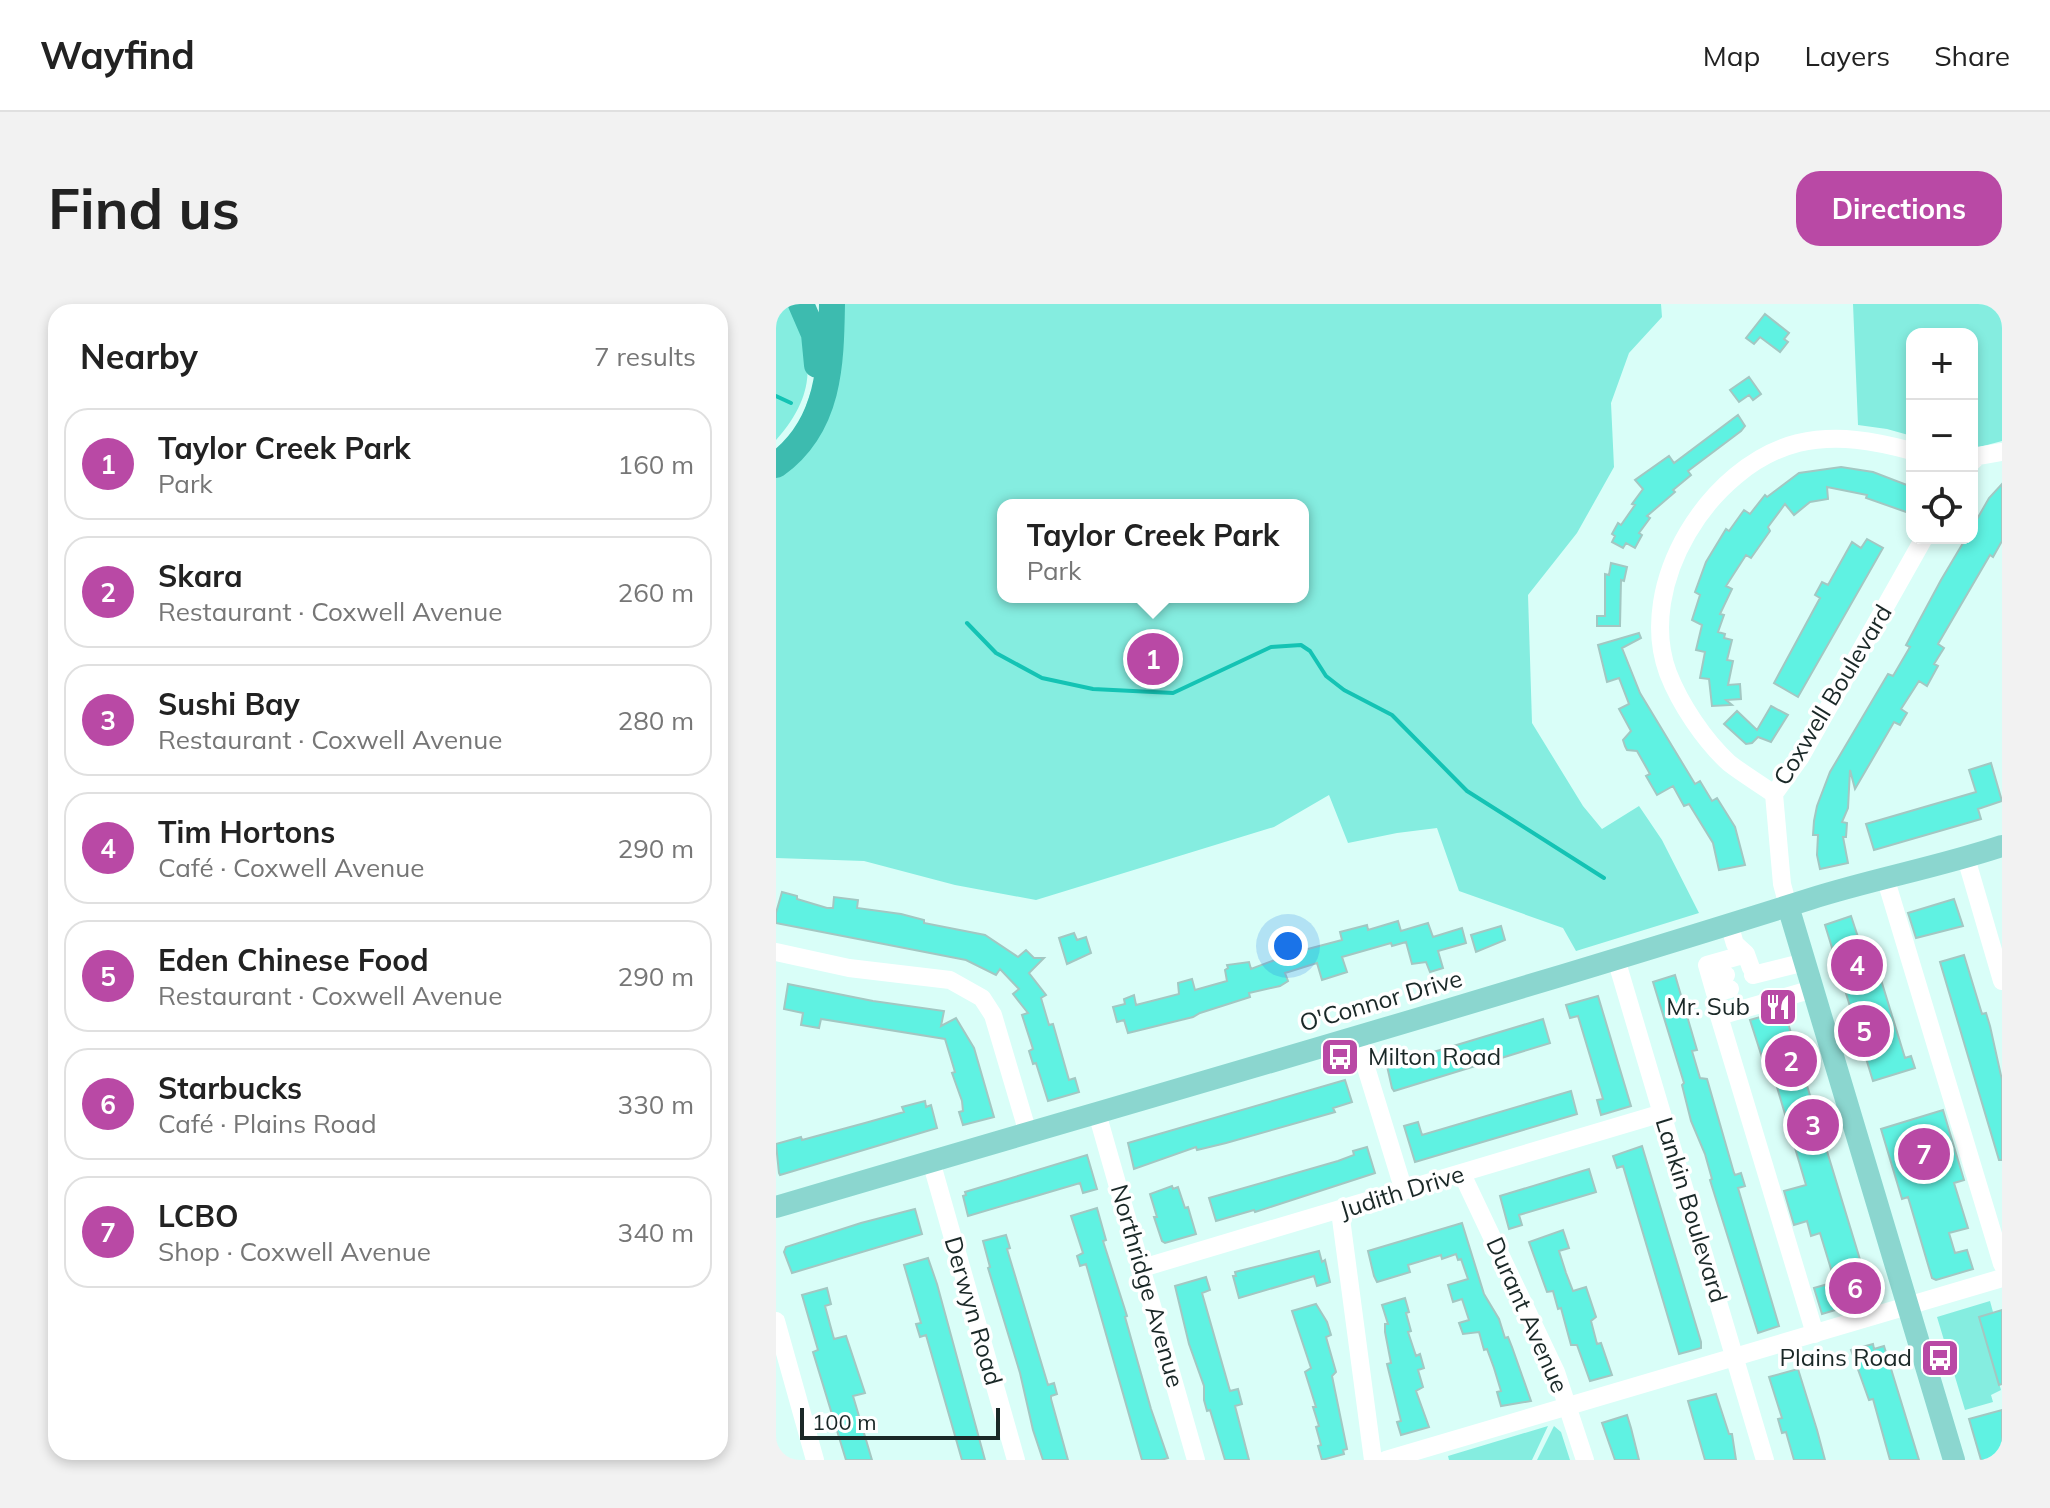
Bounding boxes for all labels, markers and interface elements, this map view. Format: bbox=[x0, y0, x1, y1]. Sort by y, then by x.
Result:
text: Wayfind bbox=[40, 31, 195, 79]
text: Map bbox=[1703, 38, 1760, 73]
text: Layers bbox=[1804, 38, 1890, 73]
text: Share bbox=[1934, 38, 2010, 73]
button: Directions bbox=[1796, 171, 2002, 246]
text: Find us bbox=[48, 173, 240, 243]
map controls bbox=[1906, 328, 1978, 544]
button: + bbox=[1906, 328, 1978, 400]
text: Nearby bbox=[80, 335, 198, 378]
text: 7 results bbox=[594, 340, 696, 373]
button: − bbox=[1906, 400, 1978, 472]
text: Taylor Creek Park bbox=[158, 429, 411, 467]
text: 1 bbox=[100, 448, 116, 481]
text: 160 m bbox=[618, 448, 694, 481]
text: Park bbox=[158, 467, 213, 500]
button: locate bbox=[1906, 472, 1978, 544]
popup bbox=[997, 499, 1309, 603]
text: Taylor Creek Park bbox=[1027, 516, 1279, 554]
text: Park bbox=[1027, 554, 1081, 587]
text: Skara bbox=[158, 557, 243, 595]
text: 2 bbox=[100, 576, 116, 609]
text: 260 m bbox=[618, 576, 694, 609]
text: Restaurant · Coxwell Avenue bbox=[158, 595, 502, 628]
street label: Coxwell Boulevard bbox=[1766, 599, 1898, 790]
pin: 1 bbox=[1127, 629, 1179, 689]
text: Sushi Bay bbox=[158, 685, 300, 723]
text: 3 bbox=[100, 704, 116, 737]
text: 280 m bbox=[618, 704, 694, 737]
text: Restaurant · Coxwell Avenue bbox=[158, 723, 502, 756]
text: Tim Hortons bbox=[158, 813, 335, 851]
text: 4 bbox=[100, 832, 116, 865]
text: 290 m bbox=[618, 832, 694, 865]
text: Café · Coxwell Avenue bbox=[158, 851, 424, 884]
your location bbox=[1268, 926, 1308, 966]
pin: 4 bbox=[1831, 935, 1883, 995]
text: Eden Chinese Food bbox=[158, 941, 429, 979]
text: 5 bbox=[100, 960, 116, 993]
text: 290 m bbox=[618, 960, 694, 993]
street label: O'Connor Drive bbox=[1296, 962, 1466, 1038]
text: Restaurant · Coxwell Avenue bbox=[158, 979, 502, 1012]
restaurant icon: Mr. Sub bbox=[1757, 986, 1799, 1028]
place label: Mr. Sub bbox=[1666, 991, 1750, 1021]
pin: 5 bbox=[1838, 1001, 1890, 1061]
pin: 2 bbox=[1765, 1031, 1817, 1091]
bus stop icon: Milton Road bbox=[1319, 1036, 1361, 1078]
place label: Milton Road bbox=[1368, 1041, 1501, 1071]
text: Starbucks bbox=[158, 1069, 302, 1107]
text: 6 bbox=[100, 1088, 116, 1121]
text: 330 m bbox=[618, 1088, 694, 1121]
pin: 3 bbox=[1787, 1095, 1839, 1155]
text: Café · Plains Road bbox=[158, 1107, 377, 1140]
street label: Lankin Boulevard bbox=[1650, 1113, 1734, 1306]
pin: 7 bbox=[1898, 1124, 1950, 1184]
street label: Judith Drive bbox=[1336, 1158, 1468, 1224]
street label: Northridge Avenue bbox=[1105, 1181, 1191, 1391]
text: LCBO bbox=[158, 1197, 239, 1235]
text: 7 bbox=[100, 1216, 116, 1249]
text: 340 m bbox=[618, 1216, 694, 1249]
street label: Durant Avenue bbox=[1480, 1232, 1576, 1397]
street label: Derwyn Road bbox=[938, 1233, 1010, 1389]
text: Shop · Coxwell Avenue bbox=[158, 1235, 431, 1268]
pin: 6 bbox=[1829, 1258, 1881, 1318]
bus stop icon: Plains Road bbox=[1919, 1337, 1961, 1379]
place label: Plains Road bbox=[1779, 1342, 1912, 1372]
scale bar bbox=[800, 1404, 1000, 1440]
text: 100 m bbox=[812, 1408, 877, 1436]

